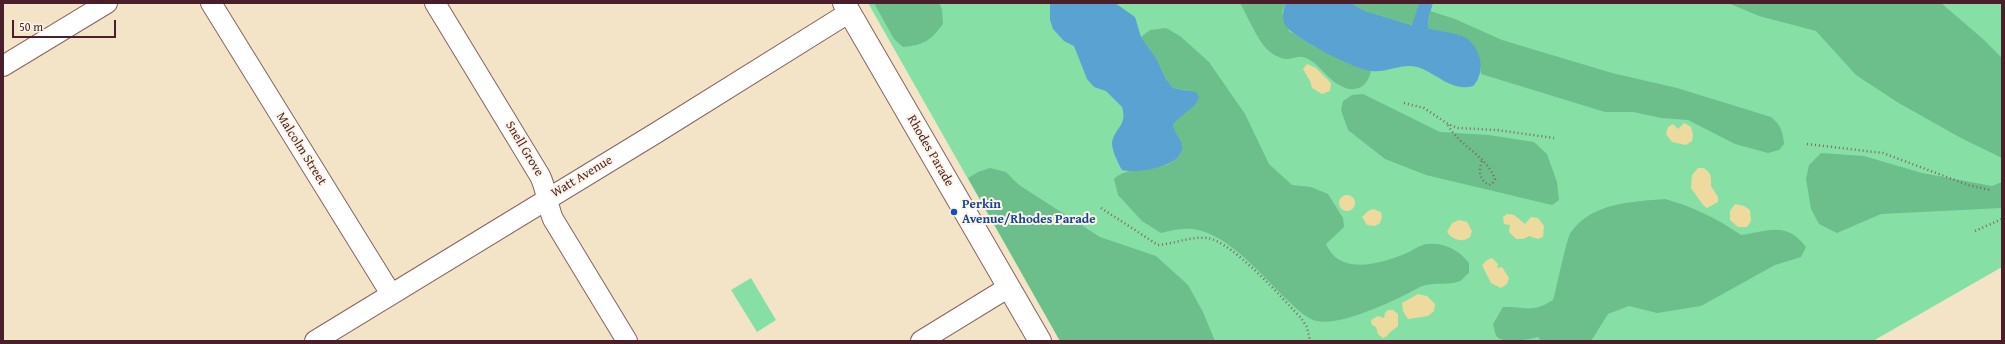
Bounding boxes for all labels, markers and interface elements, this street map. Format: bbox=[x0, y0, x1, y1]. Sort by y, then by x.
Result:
scale bar bbox=[14, 12, 118, 38]
text: 50 m bbox=[19, 18, 43, 35]
street label: Malcolm Street bbox=[272, 110, 330, 188]
street label: Rhodes Parade bbox=[903, 112, 957, 190]
street label: Snell Grove bbox=[502, 119, 546, 179]
street label: Watt Avenue bbox=[549, 153, 615, 201]
place label: Perkin Avenue/Rhodes Parade bbox=[962, 197, 1096, 228]
marker: Perkin Avenue/Rhodes Parade bbox=[949, 207, 959, 217]

